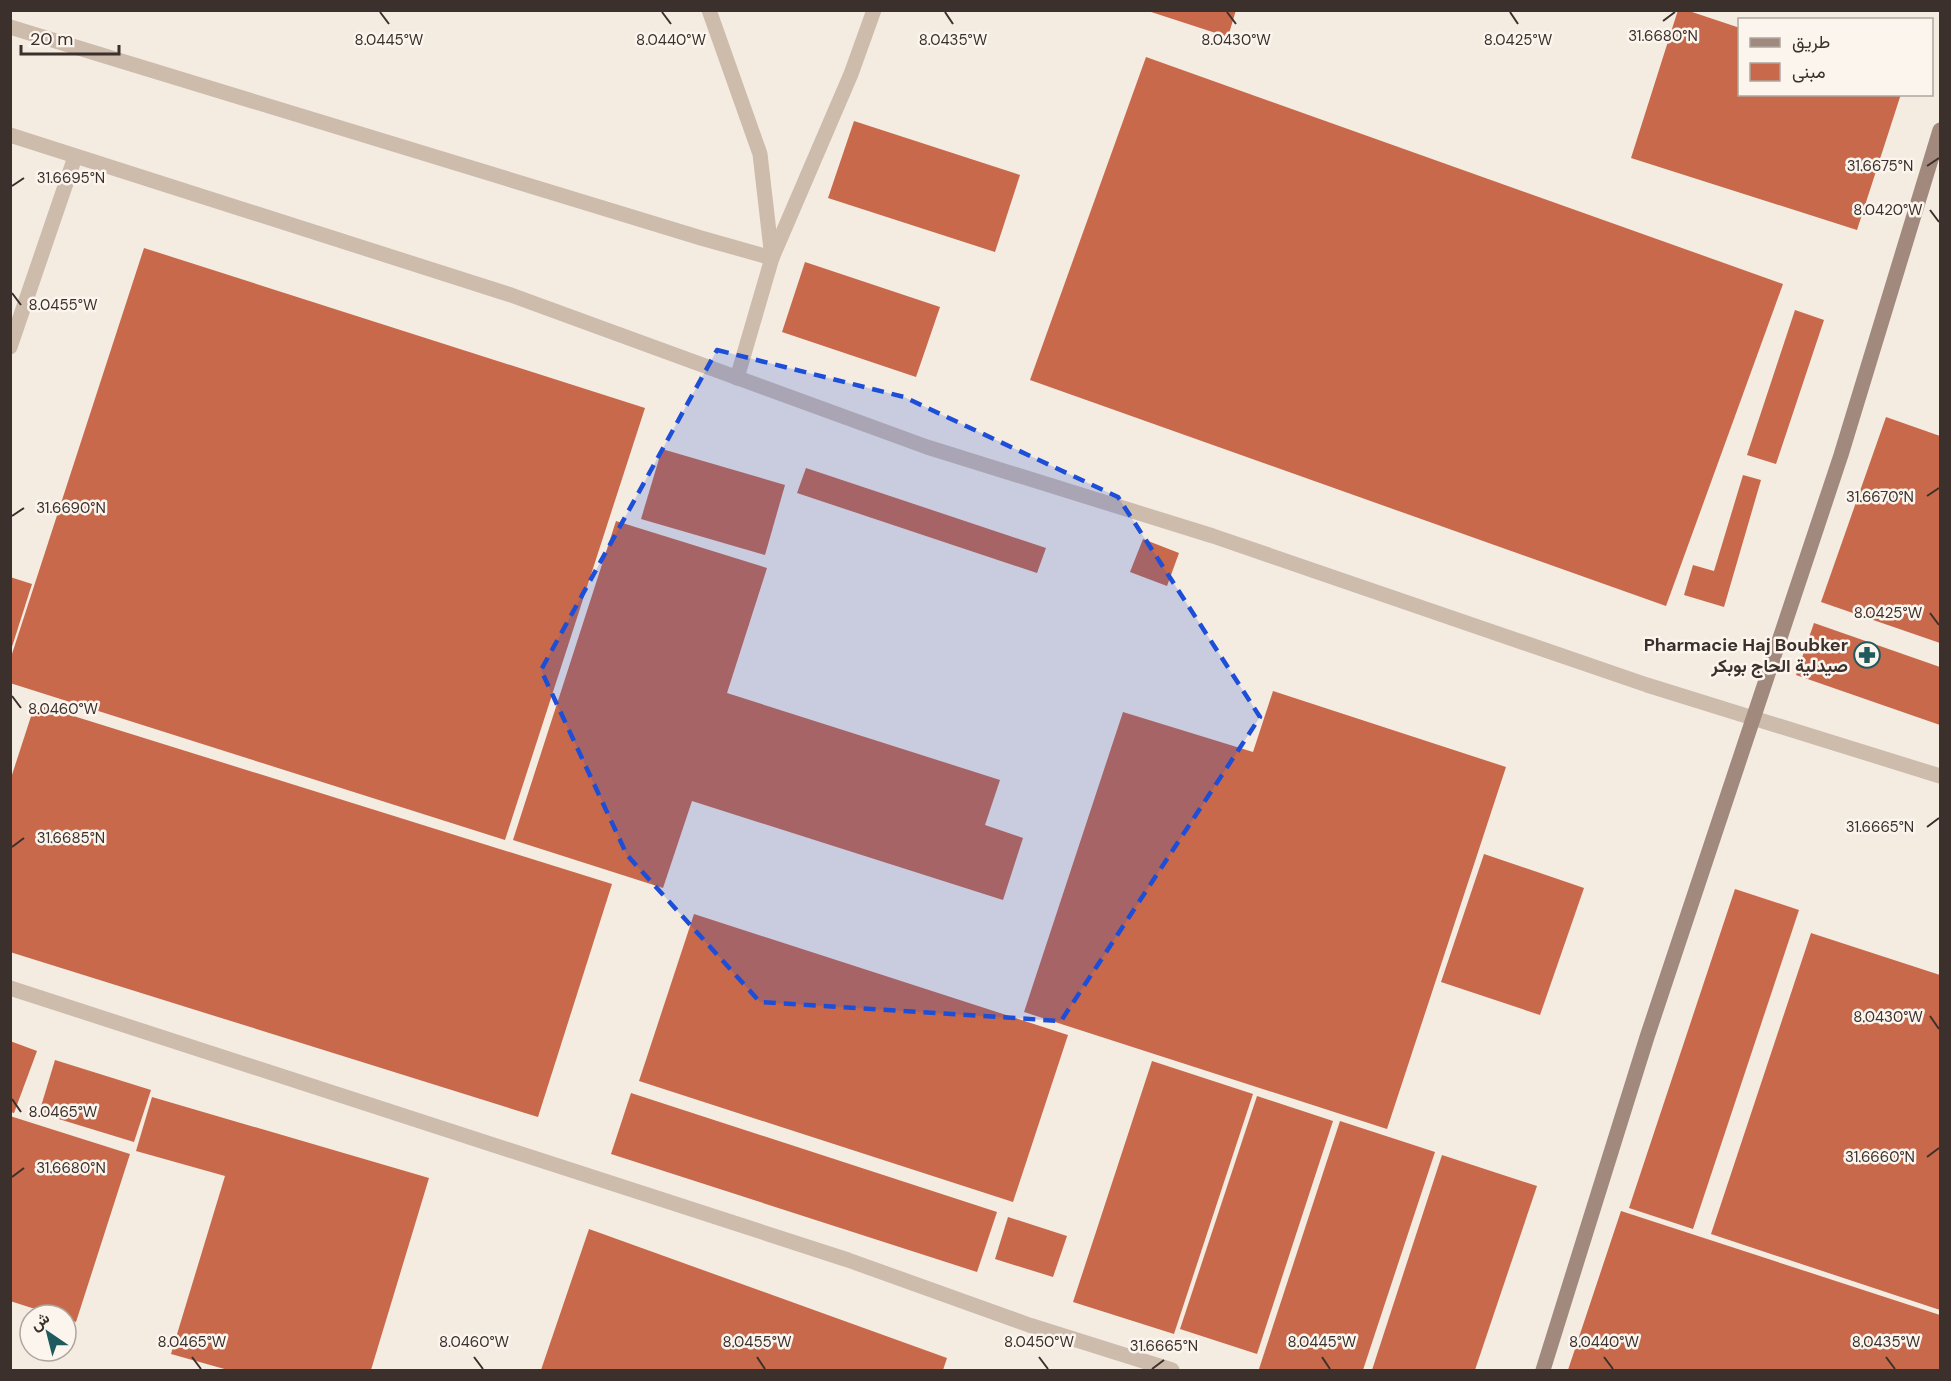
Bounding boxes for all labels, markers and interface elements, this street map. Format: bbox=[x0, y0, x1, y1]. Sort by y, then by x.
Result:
scale bar bbox=[21, 18, 118, 56]
legend bbox=[1738, 18, 1933, 96]
text: 31.6680°N bbox=[1628, 26, 1698, 46]
text: 20 m bbox=[30, 27, 73, 51]
text: 8.0445°W bbox=[355, 30, 424, 50]
text: 8.0440°W bbox=[636, 30, 706, 50]
text: 8.0435°W bbox=[919, 30, 988, 50]
text: 8.0430°W bbox=[1201, 30, 1271, 50]
text: 8.0425°W bbox=[1484, 30, 1553, 50]
text: طريق bbox=[1792, 30, 1830, 54]
text: مبنى bbox=[1792, 60, 1826, 84]
text: 31.6675°N bbox=[1847, 156, 1913, 176]
text: 31.6695°N bbox=[37, 168, 105, 188]
text: 8.0420°W bbox=[1853, 200, 1923, 220]
text: 8.0455°W bbox=[29, 295, 98, 315]
text: 31.6670°N bbox=[1846, 487, 1914, 507]
text: 31.6690°N bbox=[36, 498, 106, 518]
text: 8.0425°W bbox=[1854, 603, 1923, 623]
place label: Pharmacie Haj Boubker صيدلية الحاج بوبكر bbox=[1644, 633, 1848, 678]
pharmacy icon: Pharmacie Haj Boubker صيدلية الحاج بوبكر bbox=[1852, 640, 1882, 670]
text: 8.0460°W bbox=[28, 699, 99, 719]
text: 31.6665°N bbox=[1846, 817, 1914, 837]
text: 31.6685°N bbox=[37, 828, 105, 848]
text: 8.0430°W bbox=[1853, 1007, 1923, 1027]
text: 8.0465°W bbox=[29, 1102, 98, 1122]
text: 31.6660°N bbox=[1845, 1147, 1915, 1167]
text: 31.6680°N bbox=[36, 1158, 106, 1178]
north arrow bbox=[18, 1303, 78, 1363]
text: ش bbox=[26, 1307, 54, 1335]
text: 8.0465°W bbox=[158, 1332, 227, 1352]
text: 8.0460°W bbox=[439, 1332, 510, 1352]
text: 8.0455°W bbox=[723, 1332, 792, 1352]
text: 8.0450°W bbox=[1004, 1332, 1074, 1352]
text: 8.0445°W bbox=[1288, 1332, 1357, 1352]
text: 8.0440°W bbox=[1569, 1332, 1639, 1352]
text: 8.0435°W bbox=[1852, 1332, 1921, 1352]
text: 31.6665°N bbox=[1130, 1336, 1198, 1356]

